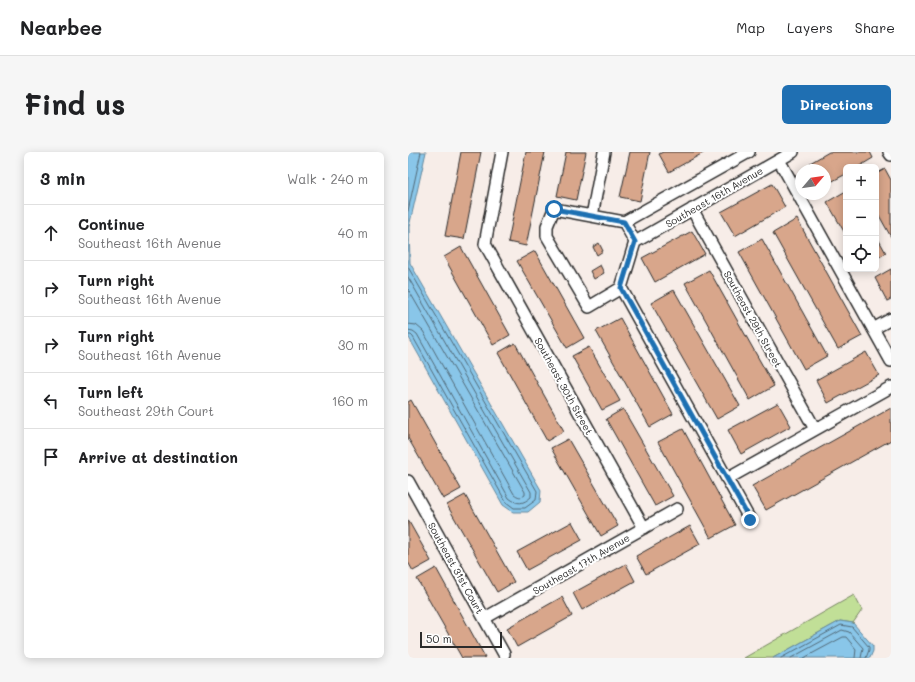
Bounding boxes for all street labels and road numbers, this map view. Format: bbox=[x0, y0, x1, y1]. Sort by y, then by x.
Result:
street label: Southeast 16th Avenue bbox=[663, 163, 765, 231]
street label: Southeast 29th Street bbox=[721, 268, 785, 370]
street label: Southeast 30th Street bbox=[531, 335, 597, 437]
street label: Southeast 31st Court bbox=[425, 520, 487, 616]
street label: Southeast 17th Avenue bbox=[530, 530, 632, 598]

